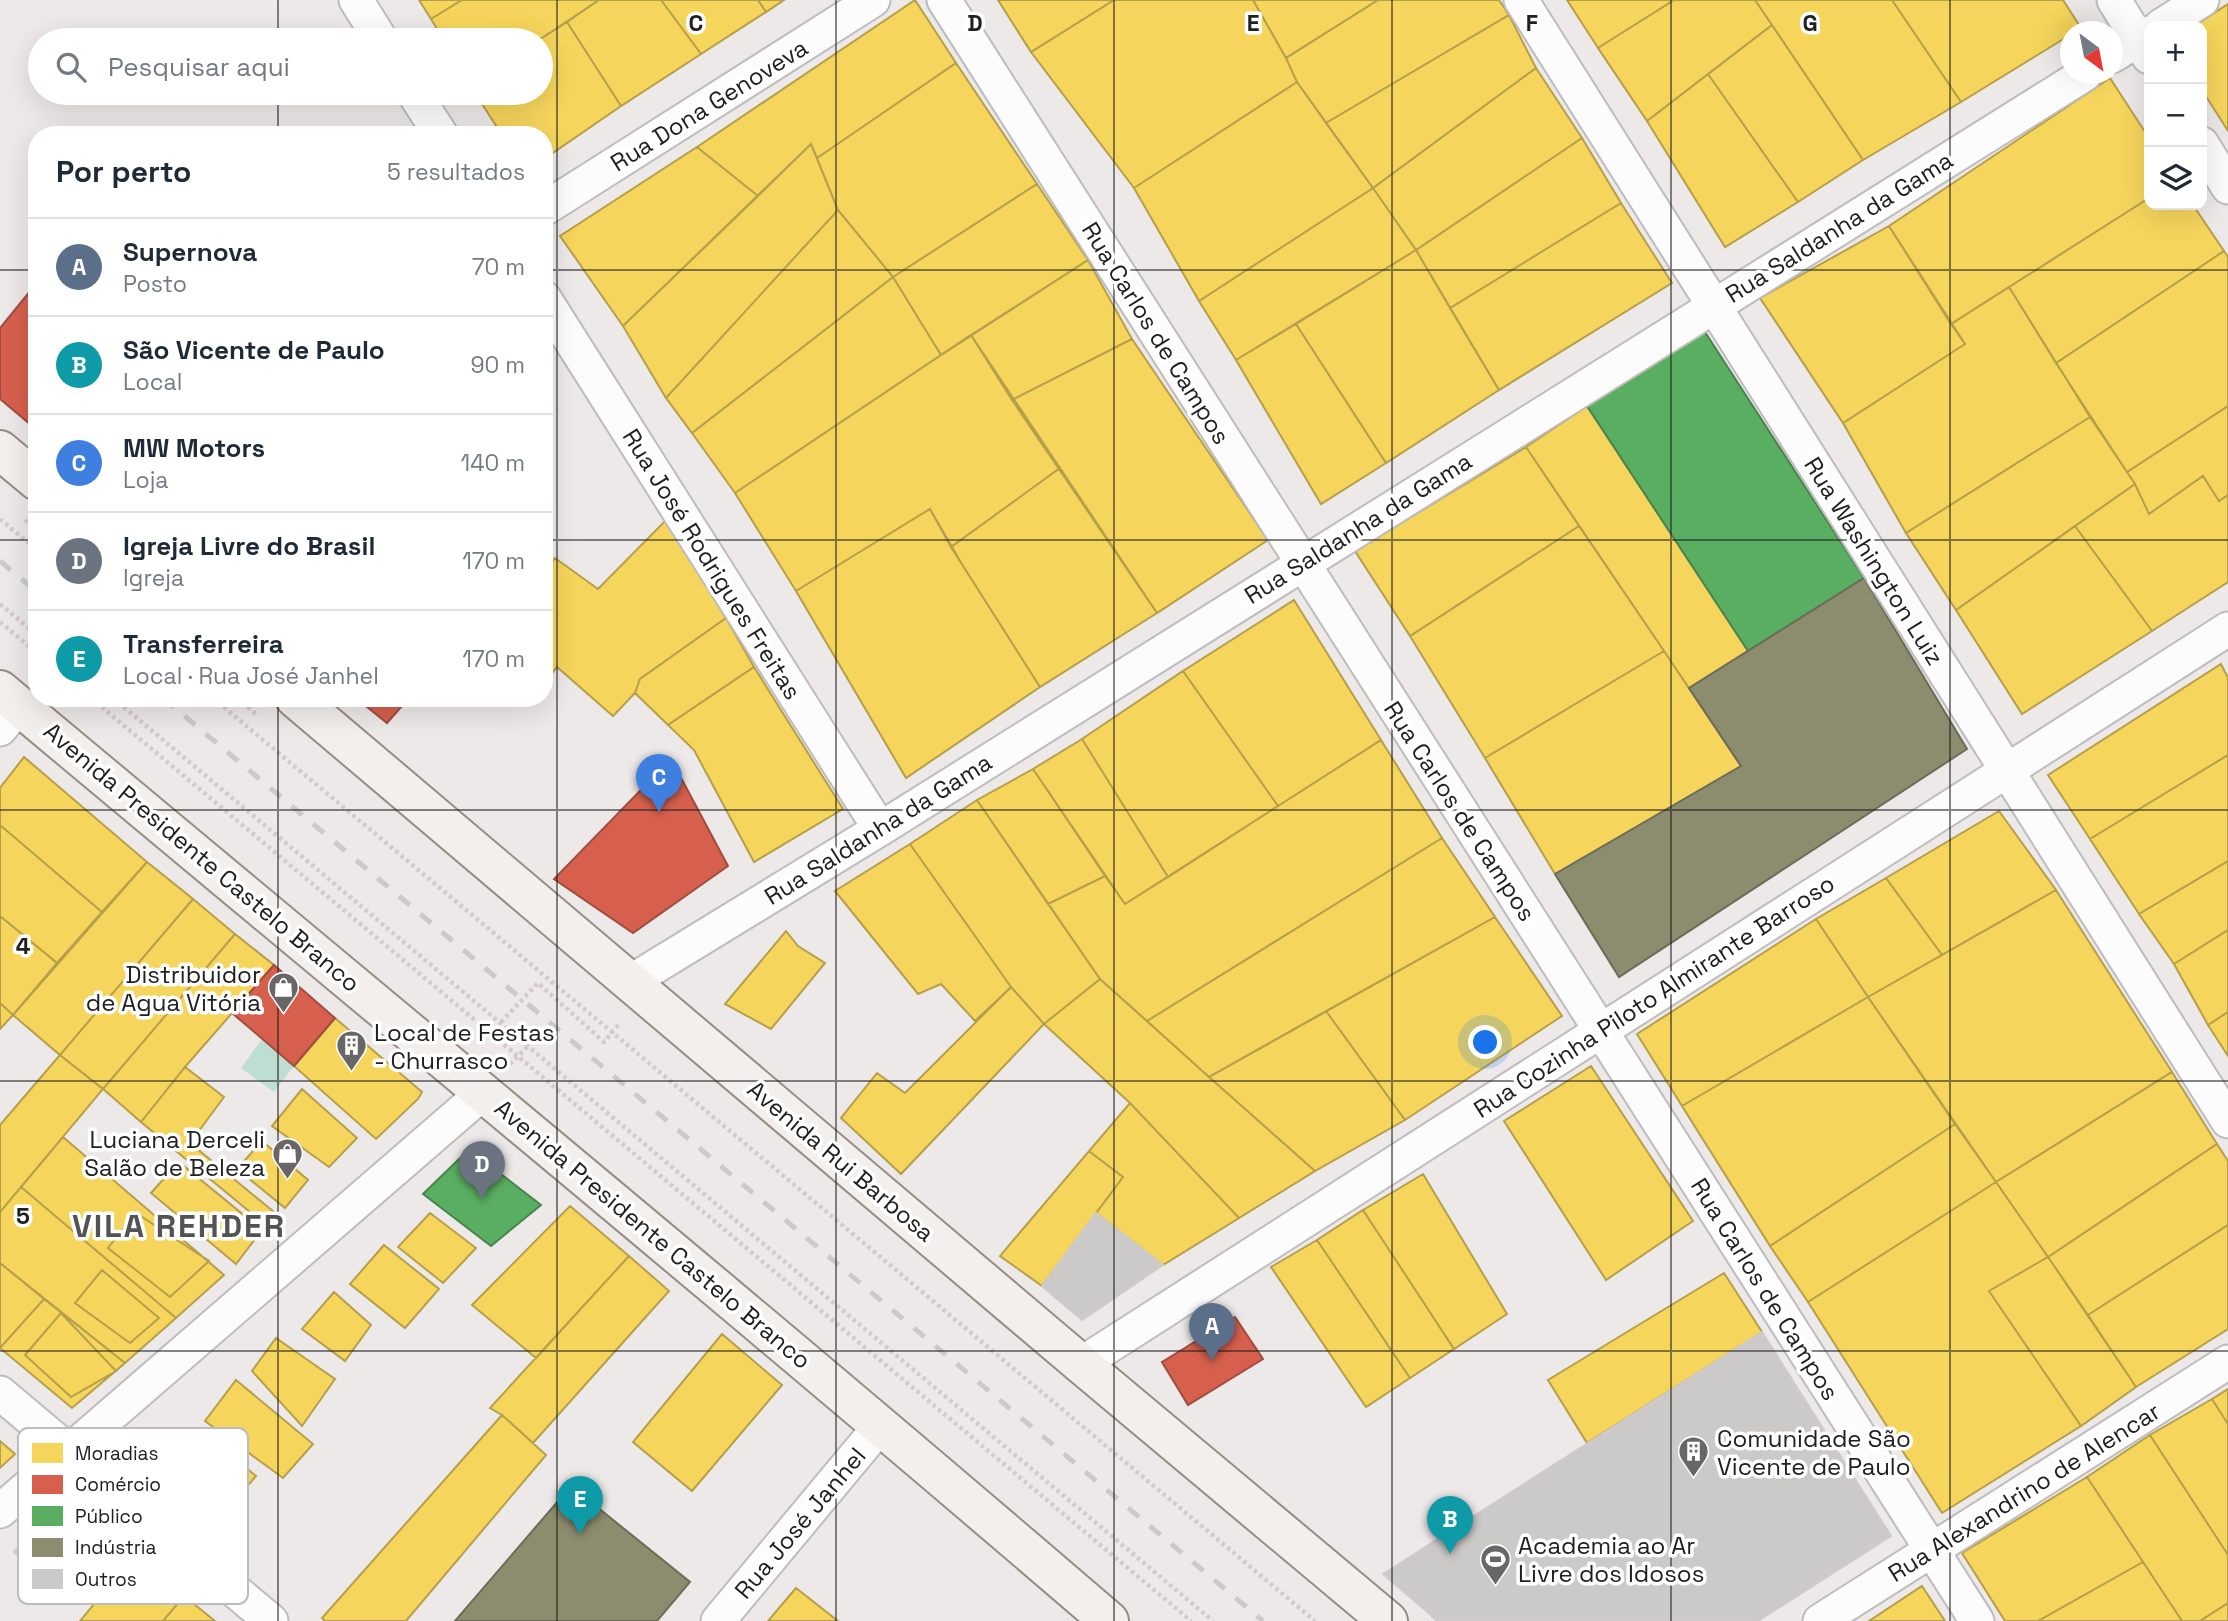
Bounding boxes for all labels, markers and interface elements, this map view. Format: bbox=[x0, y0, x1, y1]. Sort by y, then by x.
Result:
text: C bbox=[689, 8, 703, 38]
text: D bbox=[967, 8, 983, 38]
text: E bbox=[1247, 8, 1259, 38]
text: F bbox=[1526, 8, 1538, 38]
text: G bbox=[1802, 8, 1818, 38]
north arrow bbox=[2060, 21, 2123, 84]
map controls bbox=[2144, 21, 2207, 210]
button: + bbox=[2144, 21, 2207, 84]
search box bbox=[28, 28, 553, 105]
street label: Rua Dona Genoveva bbox=[605, 32, 814, 178]
icon: search bbox=[52, 48, 90, 86]
text: Pesquisar aqui bbox=[108, 50, 290, 84]
button: − bbox=[2144, 84, 2207, 147]
street label: Rua Saldanha da Gama bbox=[1720, 144, 1959, 310]
button: layers bbox=[2144, 147, 2207, 210]
text: Por perto bbox=[56, 152, 191, 191]
text: 5 resultados bbox=[387, 157, 525, 187]
street label: Rua Carlos de Campos bbox=[1075, 216, 1237, 450]
text: Supernova bbox=[123, 235, 257, 269]
text: A bbox=[72, 252, 86, 282]
text: 70 m bbox=[472, 252, 525, 282]
text: Posto bbox=[123, 269, 187, 299]
text: São Vicente de Paulo bbox=[123, 333, 385, 367]
text: B bbox=[71, 350, 87, 380]
text: 90 m bbox=[470, 350, 525, 380]
text: Local bbox=[123, 367, 182, 397]
street label: Rua José Rodrigues Freitas bbox=[616, 423, 808, 705]
text: MW Motors bbox=[123, 431, 265, 465]
street label: Rua Saldanha da Gama bbox=[1239, 445, 1478, 611]
text: C bbox=[72, 448, 86, 478]
text: 140 m bbox=[461, 448, 525, 478]
street label: Rua Washington Luiz bbox=[1797, 451, 1951, 671]
text: Loja bbox=[123, 465, 169, 495]
text: Igreja Livre do Brasil bbox=[123, 529, 375, 563]
text: D bbox=[71, 546, 87, 576]
text: 170 m bbox=[462, 546, 525, 576]
text: Igreja bbox=[123, 563, 184, 593]
text: Transferreira bbox=[123, 627, 284, 661]
text: E bbox=[73, 644, 85, 674]
text: 170 m bbox=[462, 644, 525, 674]
text: Local · Rua José Janhel bbox=[123, 661, 379, 691]
street label: Rua Carlos de Campos bbox=[1377, 695, 1543, 927]
street label: Avenida Presidente Castelo Branco bbox=[37, 715, 367, 999]
street label: Rua Saldanha da Gama bbox=[759, 746, 998, 912]
pin: C bbox=[636, 754, 682, 812]
street label: Rua Cozinha Piloto Almirante Barroso bbox=[1468, 867, 1840, 1125]
text: 4 bbox=[16, 931, 31, 961]
place label: Distribuidor de Agua Vitória bbox=[86, 959, 261, 1018]
shop icon: Distribuidor de Agua Vitória bbox=[267, 971, 301, 1015]
place label: Local de Festas - Churrasco bbox=[374, 1017, 555, 1076]
your location bbox=[1468, 1025, 1502, 1059]
building icon: Local de Festas - Churrasco bbox=[334, 1029, 368, 1073]
street label: Avenida Rui Barbosa bbox=[741, 1074, 941, 1248]
street label: Avenida Presidente Castelo Branco bbox=[488, 1092, 818, 1376]
place label: Luciana Derceli Salão de Beleza bbox=[84, 1124, 265, 1183]
shop icon: Luciana Derceli Salão de Beleza bbox=[271, 1136, 305, 1180]
pin: D bbox=[459, 1141, 505, 1199]
street label: Rua Carlos de Campos bbox=[1684, 1172, 1846, 1406]
text: 5 bbox=[16, 1201, 30, 1231]
district label: VILA REHDER bbox=[72, 1206, 286, 1246]
pin: A bbox=[1189, 1303, 1235, 1361]
street label: Rua Alexandrino de Alencar bbox=[1882, 1395, 2166, 1589]
place label: Comunidade São Vicente de Paulo bbox=[1717, 1423, 1911, 1482]
legend bbox=[18, 1428, 248, 1604]
building icon: Comunidade São Vicente de Paulo bbox=[1677, 1435, 1711, 1479]
text: Moradias bbox=[75, 1441, 158, 1466]
street label: Rua José Janhel bbox=[728, 1441, 872, 1605]
text: Comércio bbox=[75, 1472, 161, 1497]
pin: E bbox=[557, 1476, 603, 1534]
pin: B bbox=[1427, 1496, 1473, 1554]
text: Público bbox=[75, 1504, 143, 1529]
place label: Academia ao Ar Livre dos Idosos bbox=[1518, 1530, 1704, 1589]
text: Indústria bbox=[75, 1535, 157, 1560]
sports icon: Academia ao Ar Livre dos Idosos bbox=[1478, 1542, 1512, 1586]
text: Outros bbox=[75, 1567, 137, 1592]

